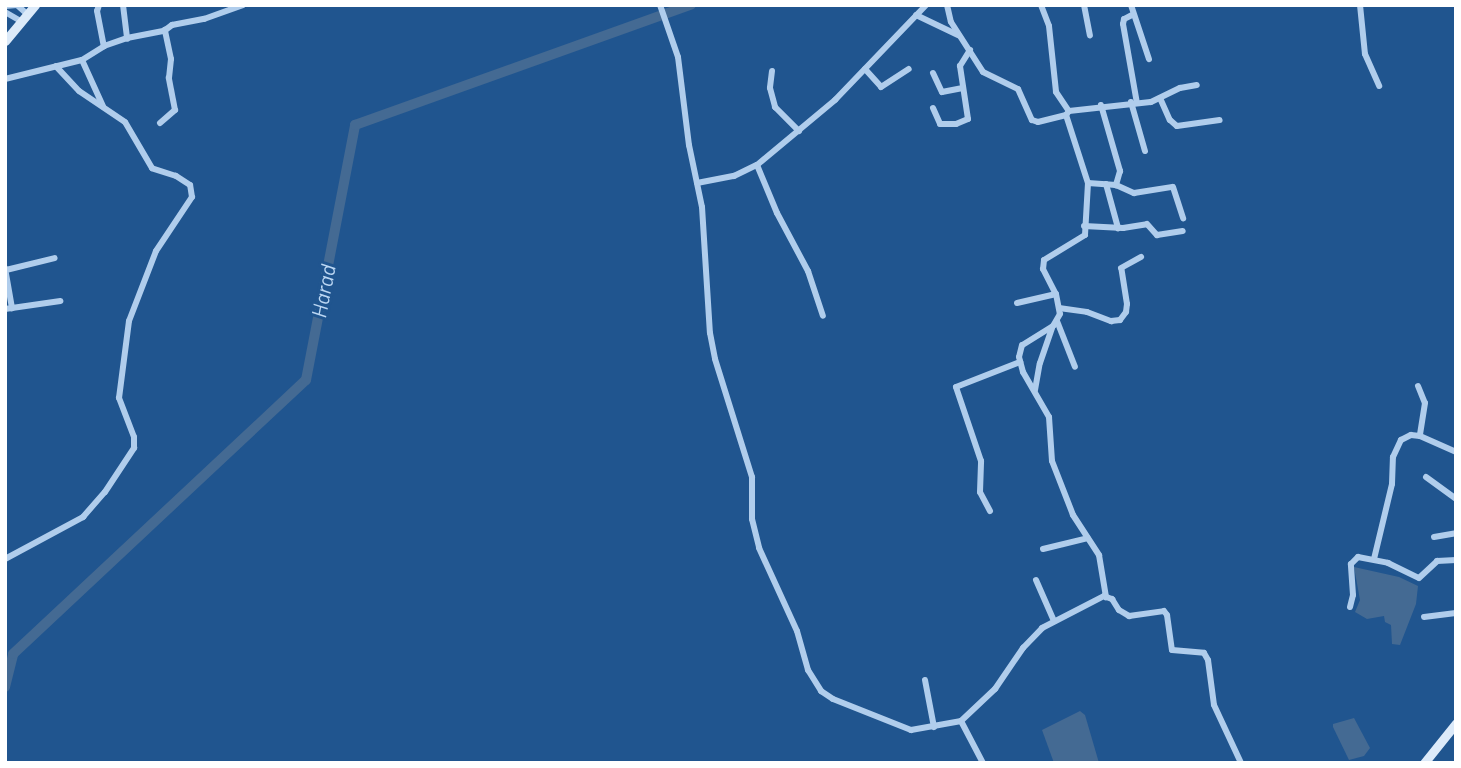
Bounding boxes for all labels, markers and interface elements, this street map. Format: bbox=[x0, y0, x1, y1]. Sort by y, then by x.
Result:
water label: Harad bbox=[305, 262, 341, 320]

